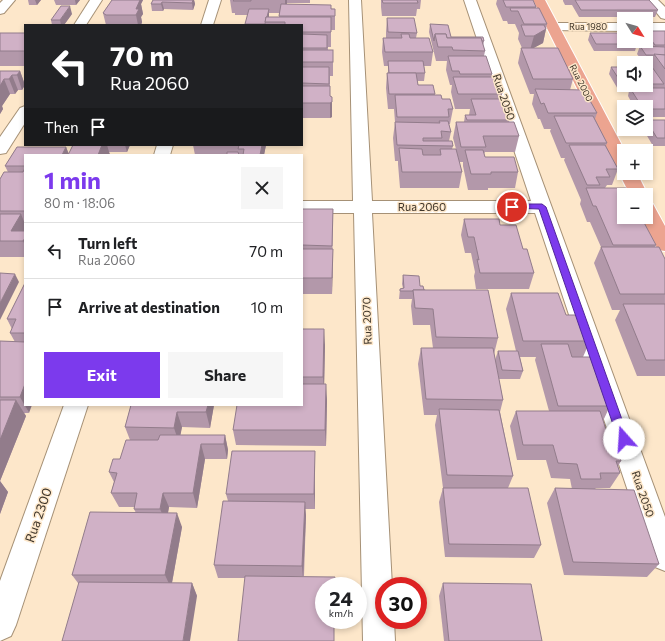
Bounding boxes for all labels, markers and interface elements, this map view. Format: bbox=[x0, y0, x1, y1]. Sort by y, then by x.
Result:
north arrow bbox=[617, 12, 653, 48]
map controls bbox=[617, 12, 653, 224]
street label: Rua 1980 bbox=[569, 21, 607, 32]
text: 70 m bbox=[110, 38, 174, 72]
icon: left bbox=[44, 40, 96, 92]
button: sound bbox=[617, 56, 653, 92]
street label: Rua 2000 bbox=[567, 62, 595, 103]
text: Rua 2060 bbox=[110, 72, 189, 94]
street label: Rua 2050 bbox=[491, 72, 518, 122]
button: layers bbox=[617, 100, 653, 136]
icon: arrive bbox=[87, 116, 109, 138]
text: Then bbox=[44, 118, 79, 136]
button: + bbox=[617, 144, 653, 180]
text: 1 min bbox=[44, 165, 101, 194]
button: close bbox=[241, 167, 283, 209]
button: − bbox=[617, 188, 653, 224]
pin bbox=[495, 190, 529, 224]
text: 80 m · 18:06 bbox=[44, 195, 115, 211]
icon: arrive bbox=[501, 196, 523, 218]
street label: Rua 2060 bbox=[398, 200, 446, 213]
text: Turn left bbox=[78, 234, 137, 252]
icon: left bbox=[44, 240, 66, 262]
text: 70 m bbox=[249, 242, 283, 260]
text: Rua 2060 bbox=[78, 252, 135, 268]
icon: arrive bbox=[44, 296, 66, 318]
street label: Rua 2070 bbox=[359, 297, 374, 345]
text: Arrive at destination bbox=[78, 298, 220, 316]
text: 10 m bbox=[251, 298, 283, 316]
button: Exit bbox=[44, 352, 160, 398]
button: Share bbox=[168, 352, 283, 398]
position arrow bbox=[603, 418, 645, 460]
street label: Rua 2050 bbox=[630, 469, 657, 519]
street label: Rua 2300 bbox=[21, 486, 55, 544]
speed limit sign: 30 bbox=[375, 577, 427, 629]
text: 24 bbox=[329, 586, 353, 610]
text: km/h bbox=[329, 607, 353, 619]

